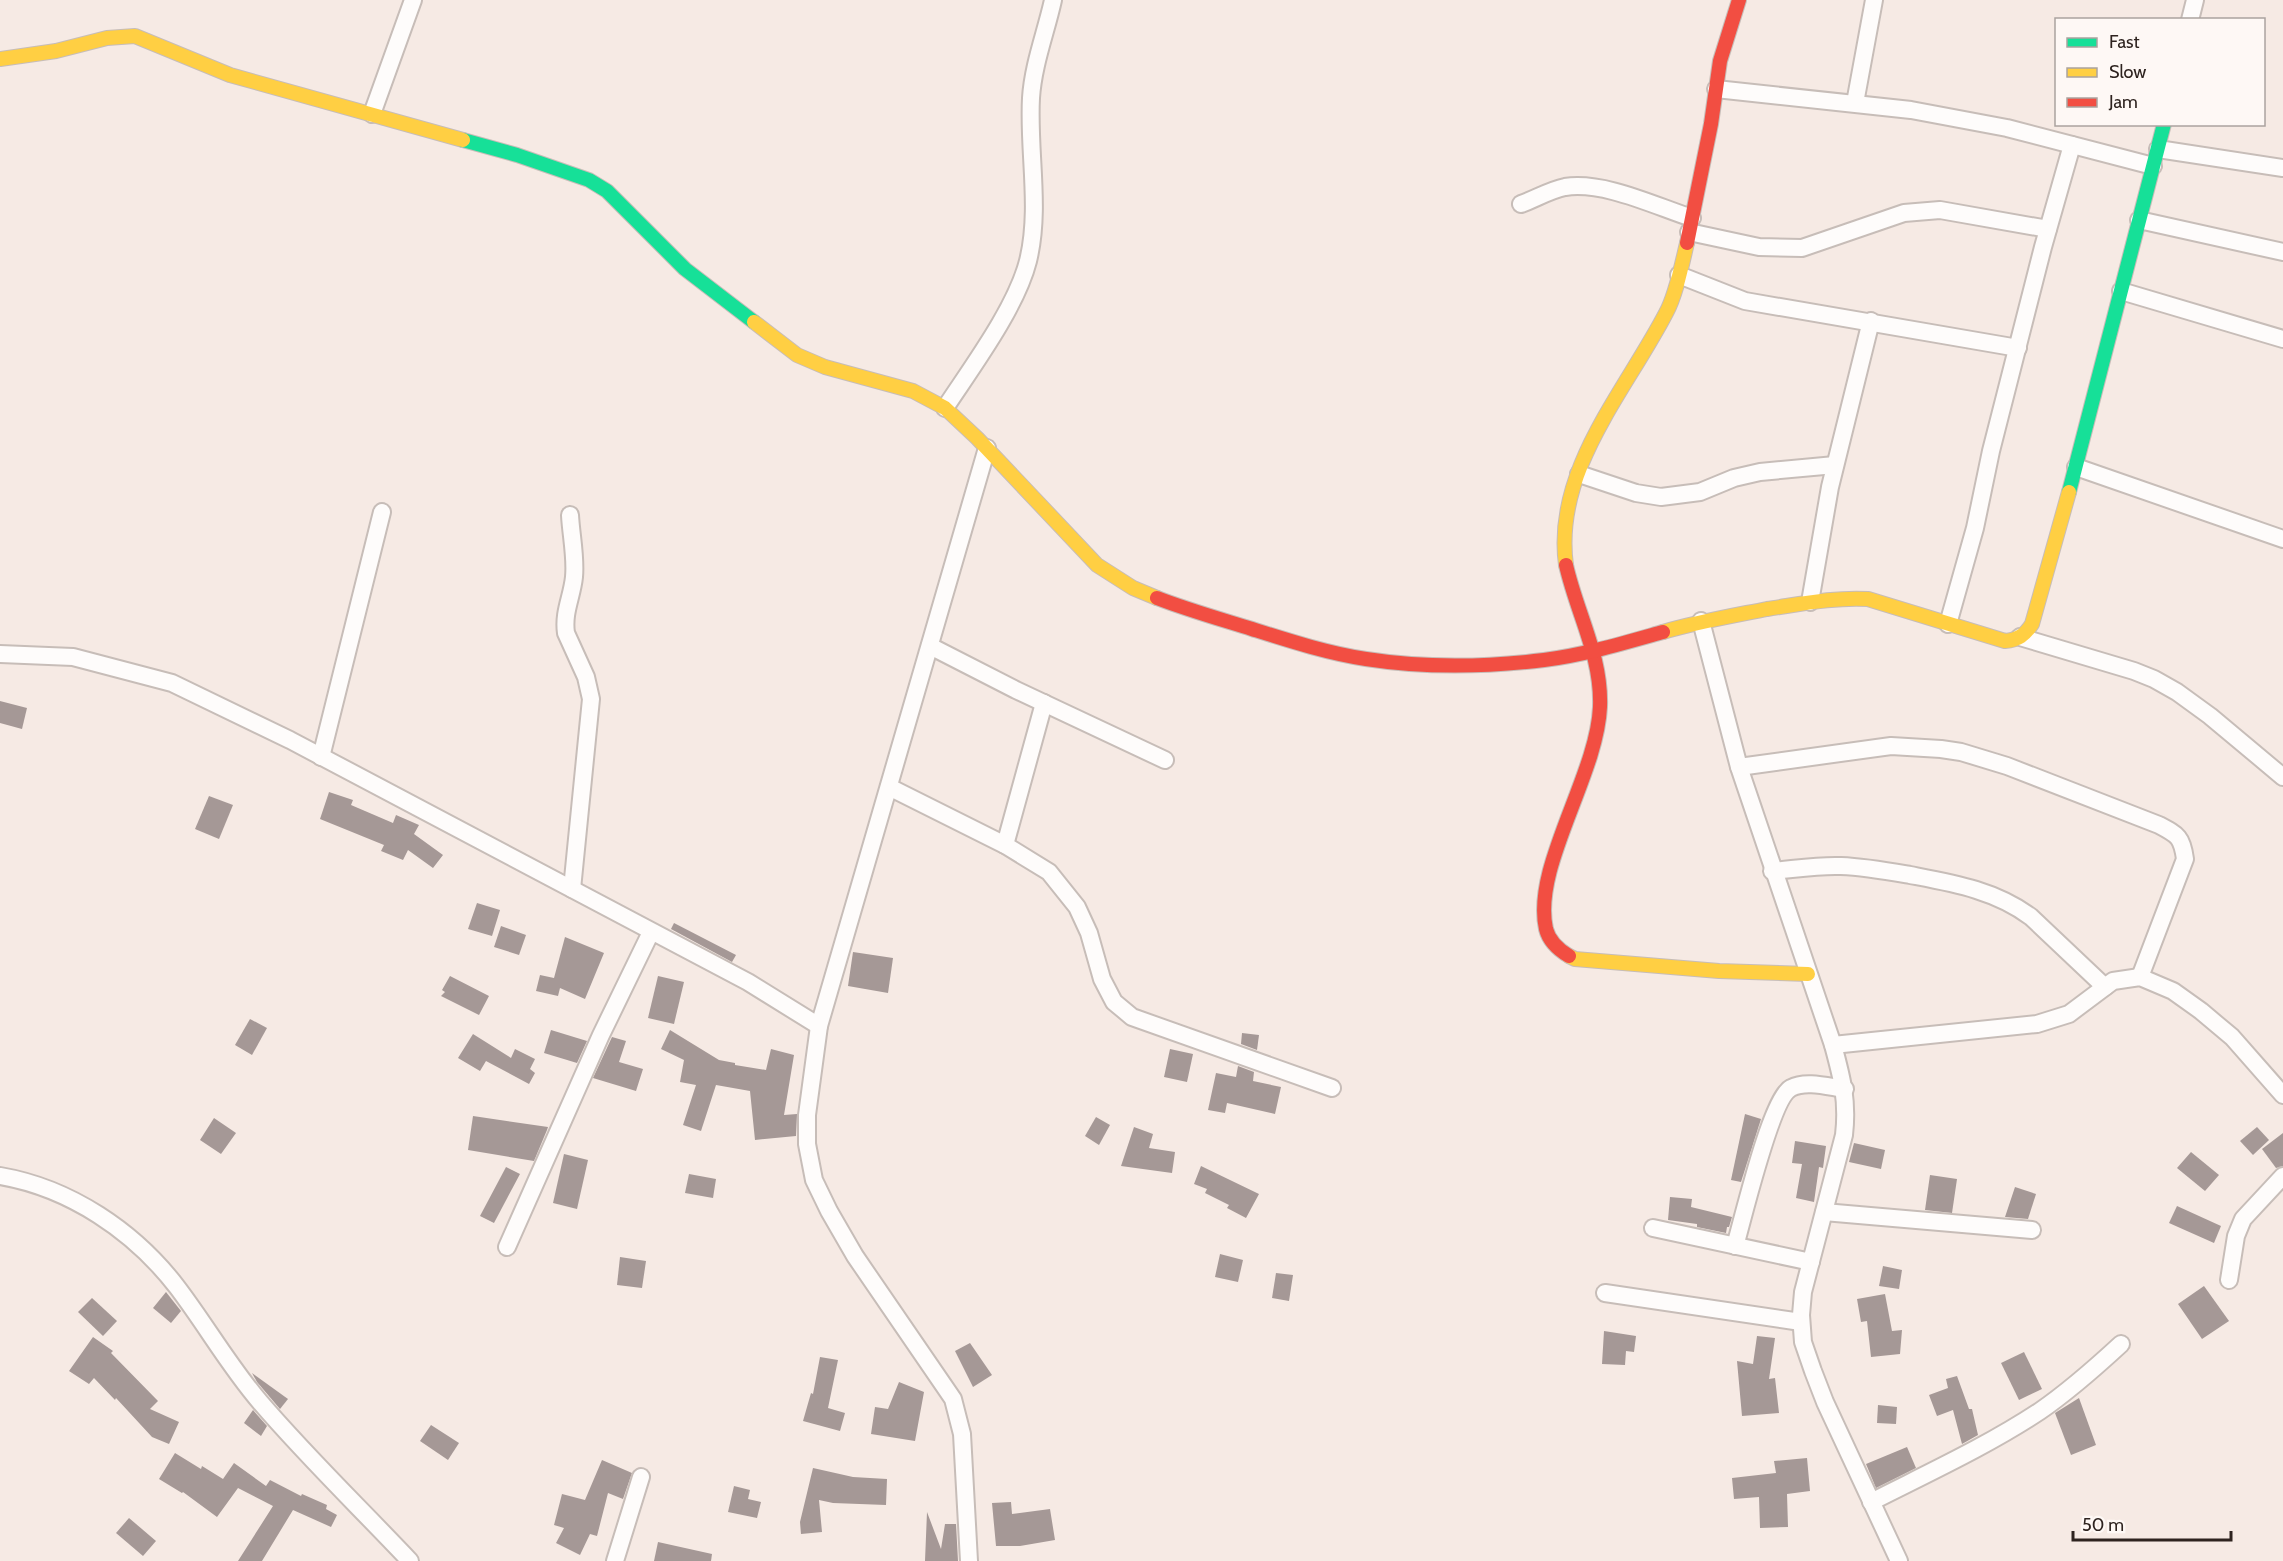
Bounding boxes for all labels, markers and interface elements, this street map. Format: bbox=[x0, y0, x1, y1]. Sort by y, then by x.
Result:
legend bbox=[2055, 18, 2265, 126]
text: Fast bbox=[2109, 31, 2140, 53]
text: Slow bbox=[2109, 61, 2146, 83]
text: Jam bbox=[2108, 91, 2138, 113]
scale bar bbox=[2073, 1504, 2230, 1542]
text: 50 m bbox=[2082, 1514, 2124, 1536]

